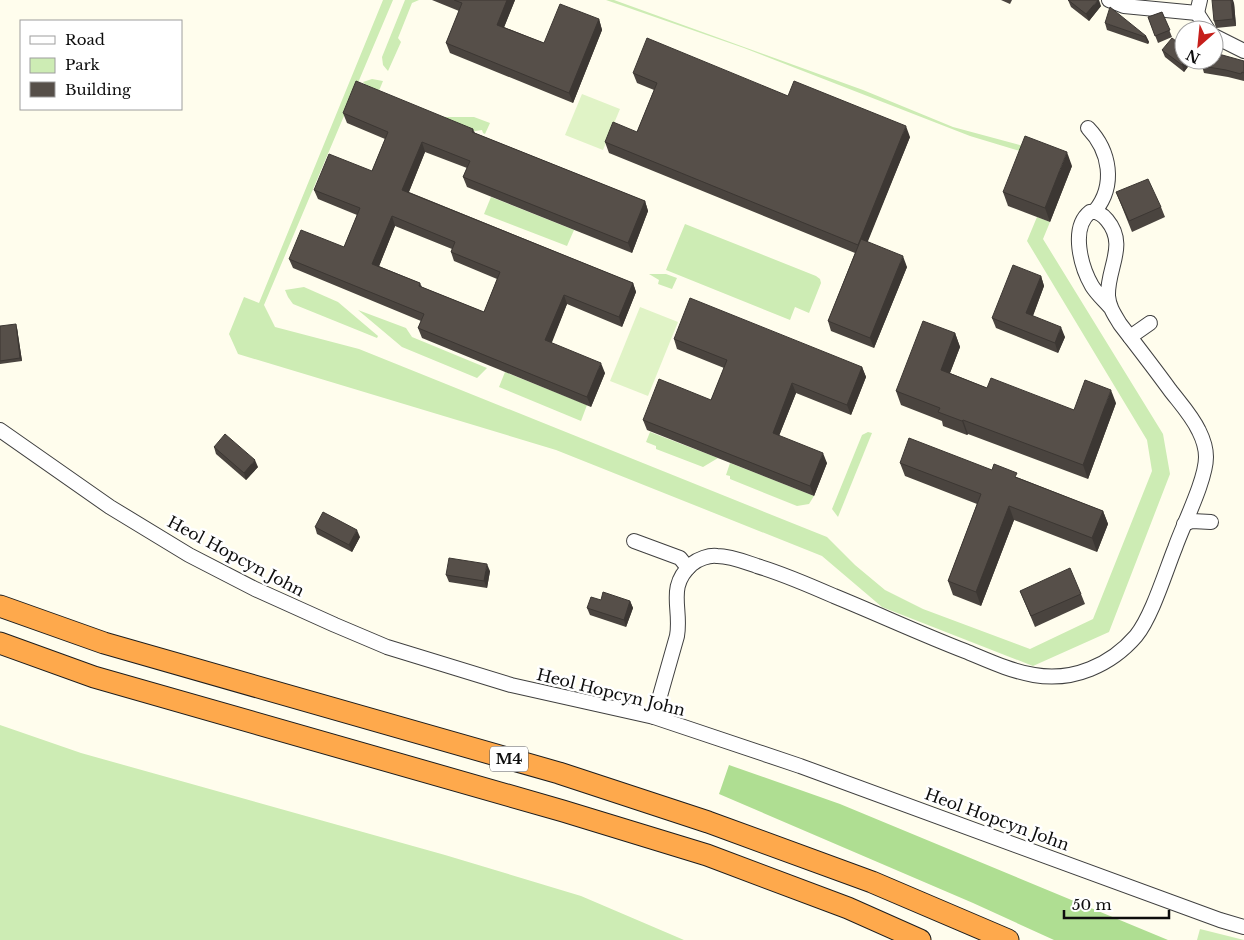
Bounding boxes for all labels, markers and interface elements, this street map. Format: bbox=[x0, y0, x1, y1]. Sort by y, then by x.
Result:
legend bbox=[20, 20, 182, 110]
north arrow bbox=[1174, 20, 1224, 70]
text: Road bbox=[65, 30, 105, 49]
text: N bbox=[1183, 46, 1203, 68]
text: Park bbox=[65, 55, 101, 74]
text: Building bbox=[65, 80, 132, 99]
street label: Heol Hopcyn John bbox=[164, 511, 308, 601]
street label: Heol Hopcyn John bbox=[535, 664, 687, 720]
road number: M4 bbox=[490, 746, 528, 772]
street label: Heol Hopcyn John bbox=[922, 784, 1072, 854]
scale bar bbox=[1064, 888, 1169, 920]
text: 50 m bbox=[1072, 895, 1112, 914]

